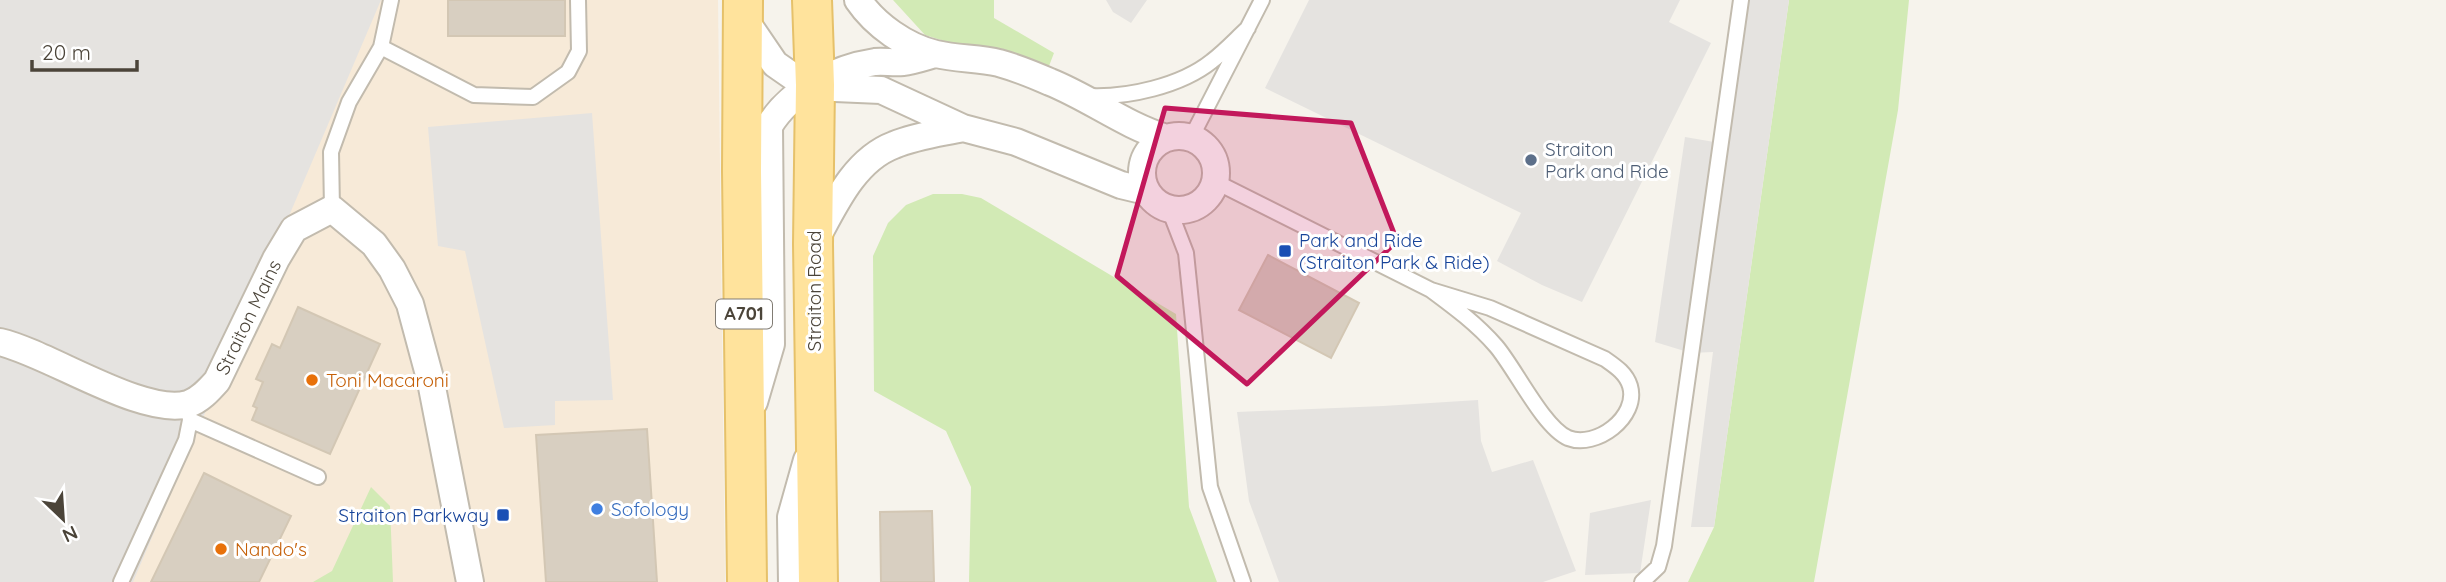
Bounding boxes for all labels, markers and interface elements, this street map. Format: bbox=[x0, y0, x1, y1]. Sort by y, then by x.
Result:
scale bar bbox=[32, 28, 136, 72]
text: 20 m bbox=[42, 39, 91, 65]
place label: Straiton Park and Ride bbox=[1545, 137, 1669, 183]
marker: Straiton Park and Ride bbox=[1523, 152, 1539, 168]
place label: Park and Ride (Straiton Park & Ride) bbox=[1299, 228, 1490, 274]
street label: Straiton Road bbox=[802, 231, 826, 351]
marker: Park and Ride (Straiton Park & Ride) bbox=[1277, 243, 1293, 259]
street label: Straiton Mains bbox=[210, 256, 286, 378]
road number: A701 bbox=[716, 300, 772, 328]
place label: Toni Macaroni bbox=[326, 368, 449, 392]
marker: Toni Macaroni bbox=[304, 372, 320, 388]
north arrow bbox=[28, 484, 98, 554]
place label: Sofology bbox=[611, 497, 689, 521]
marker: Sofology bbox=[589, 501, 605, 517]
place label: Straiton Parkway bbox=[338, 503, 489, 527]
marker: Straiton Parkway bbox=[495, 507, 511, 523]
text: N bbox=[59, 521, 82, 548]
place label: Nando's bbox=[235, 537, 307, 561]
marker: Nando's bbox=[213, 541, 229, 557]

